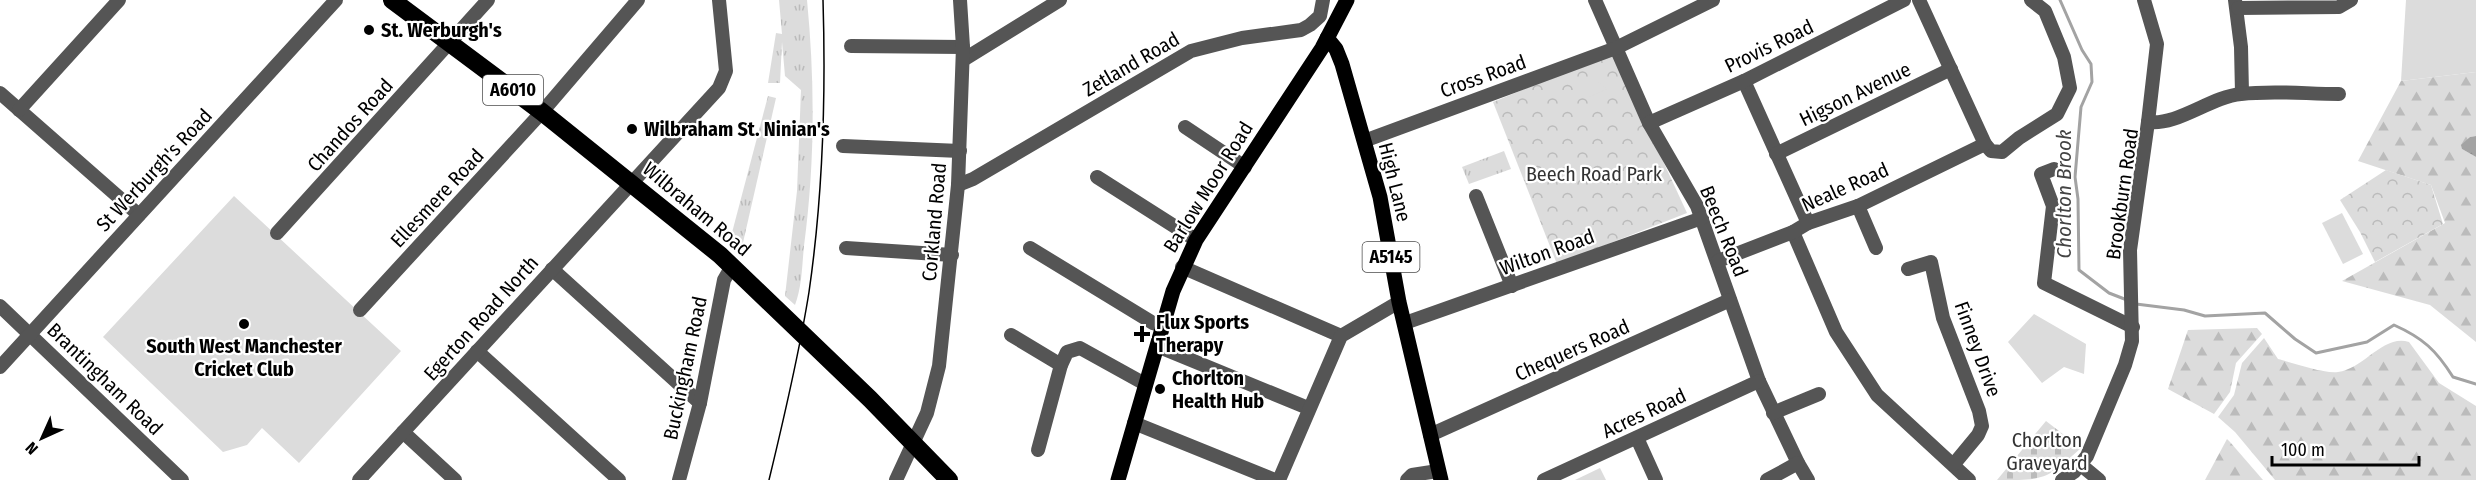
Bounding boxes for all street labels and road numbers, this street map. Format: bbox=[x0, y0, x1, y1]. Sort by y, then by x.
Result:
street label: Provis Road bbox=[1721, 14, 1817, 78]
street label: Zetland Road bbox=[1078, 27, 1184, 101]
street label: Cross Road bbox=[1437, 49, 1529, 103]
street label: Higson Avenue bbox=[1795, 57, 1915, 131]
street label: Chandos Road bbox=[302, 74, 398, 176]
road number: A6010 bbox=[483, 75, 543, 105]
street label: St Werburgh's Road bbox=[91, 104, 217, 236]
street label: Barlow Moor Road bbox=[1158, 117, 1258, 257]
street label: Brookburn Road bbox=[2101, 127, 2143, 261]
street label: High Lane bbox=[1374, 140, 1416, 224]
street label: Ellesmere Road bbox=[385, 144, 489, 252]
street label: Wilbraham Road bbox=[638, 157, 756, 261]
street label: Neale Road bbox=[1798, 157, 1892, 217]
street label: Corkland Road bbox=[917, 162, 951, 282]
street label: Beech Road bbox=[1695, 182, 1753, 280]
street label: Wilton Road bbox=[1496, 224, 1598, 280]
road number: A5145 bbox=[1362, 242, 1420, 272]
street label: Egerton Road North bbox=[419, 251, 543, 385]
street label: Buckingham Road bbox=[658, 294, 712, 442]
street label: Finney Drive bbox=[1950, 298, 2006, 400]
street label: Chequers Road bbox=[1511, 314, 1633, 386]
street label: Brantingham Road bbox=[42, 318, 168, 440]
street label: Acres Road bbox=[1598, 383, 1690, 443]

